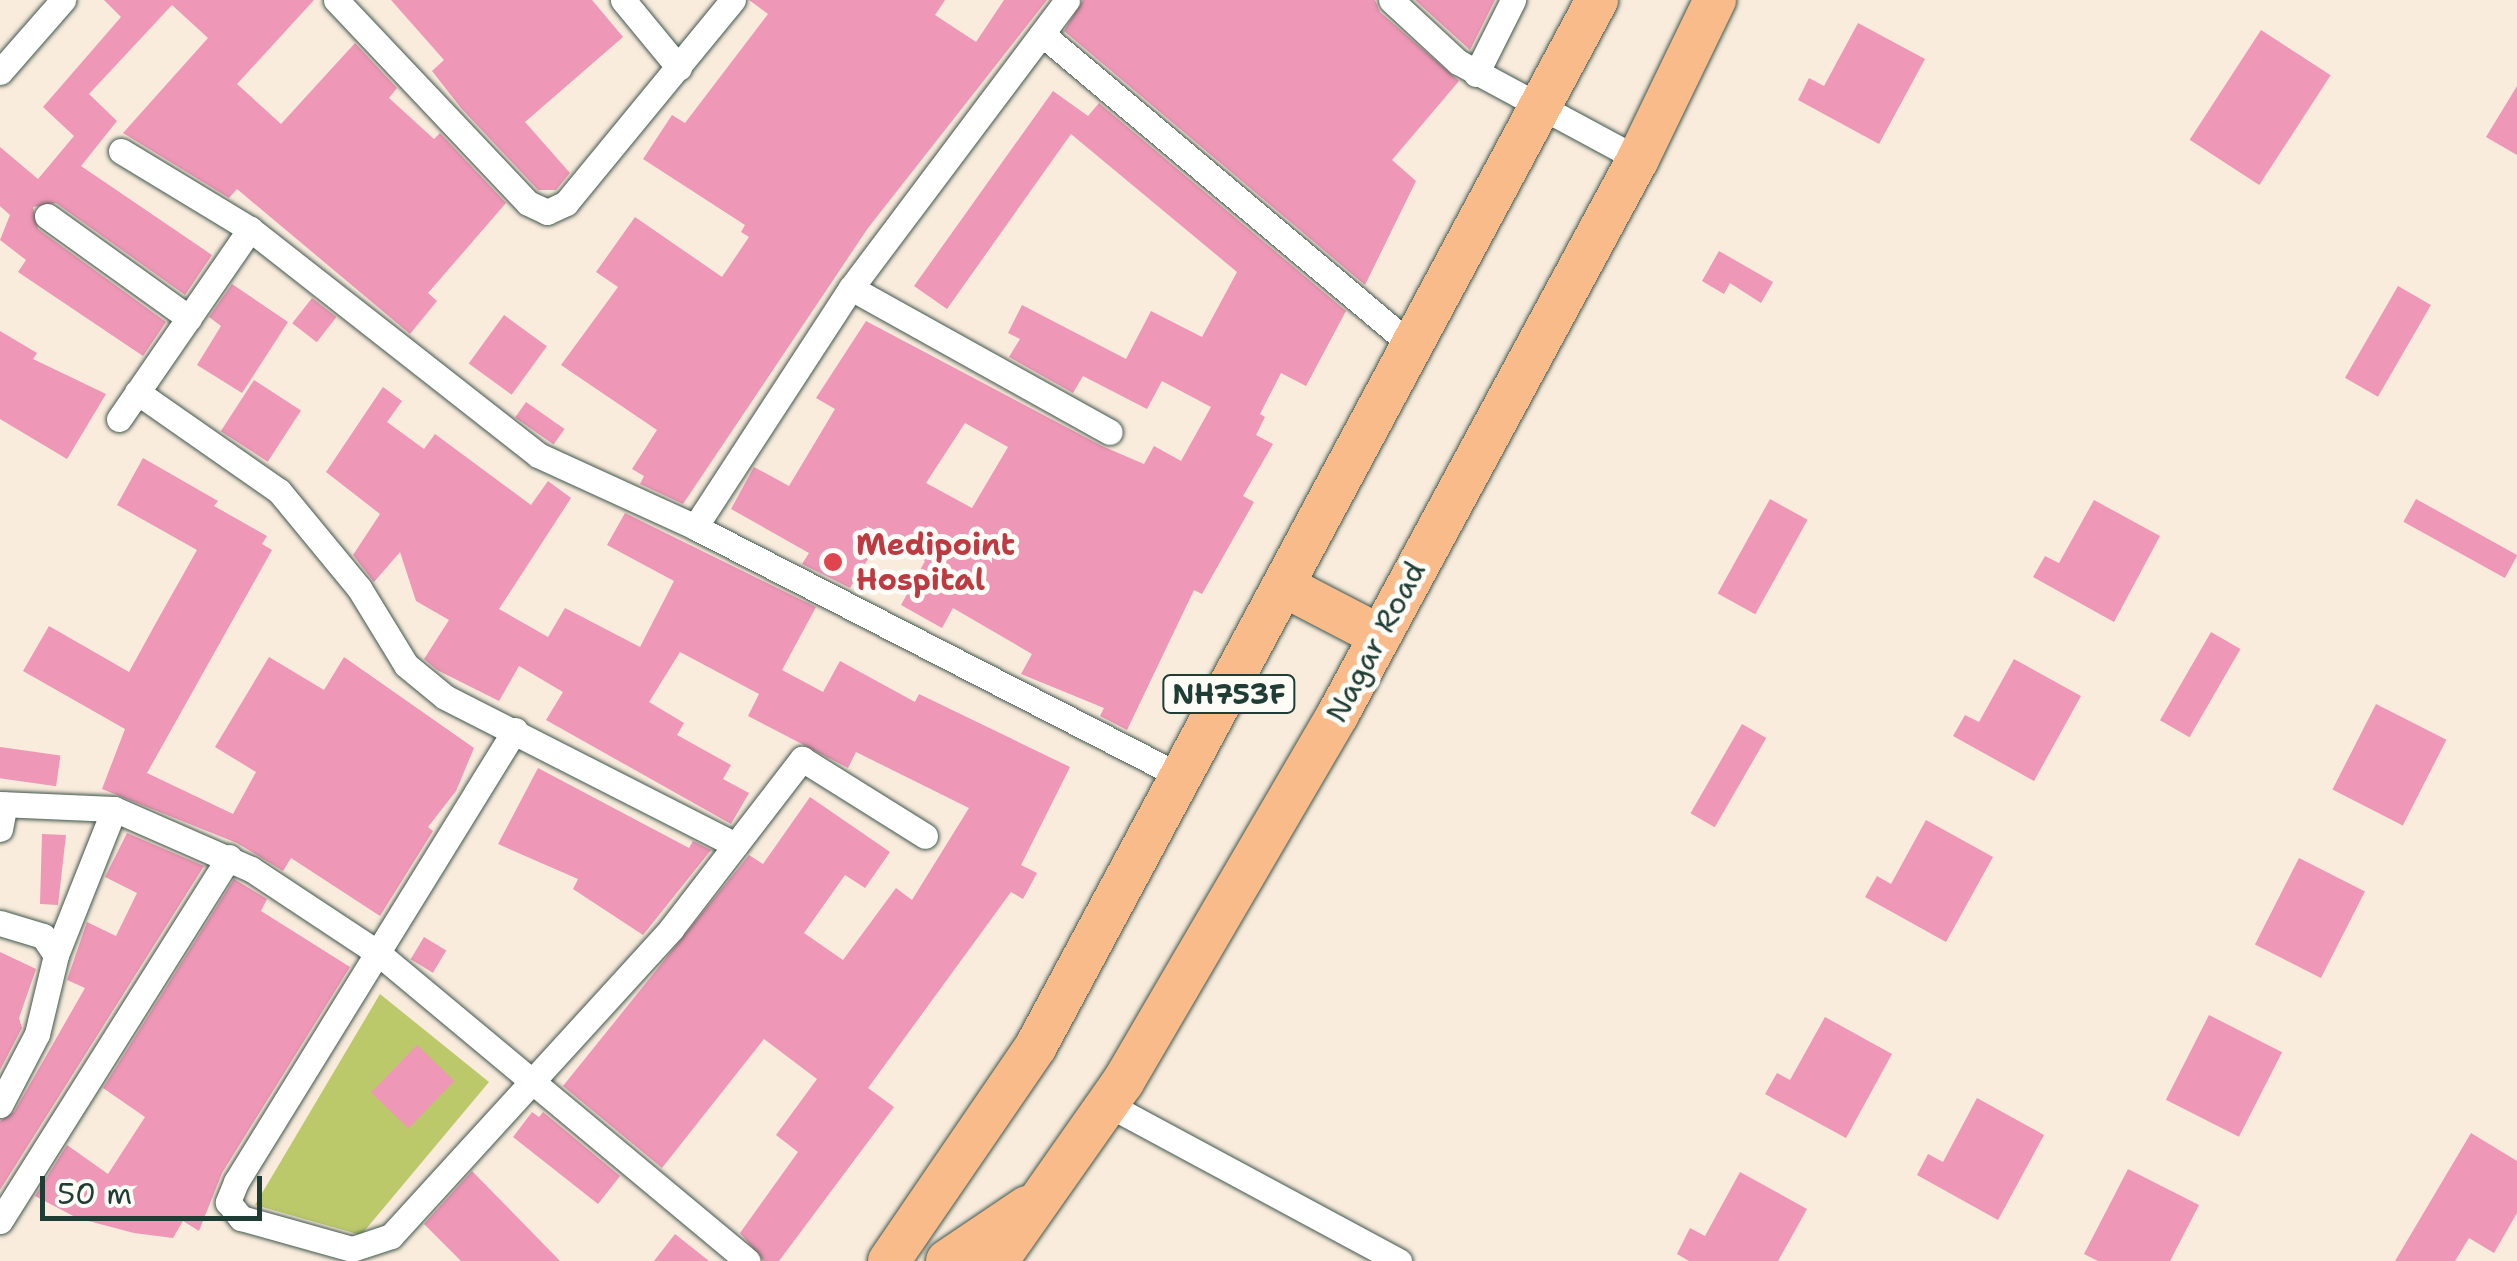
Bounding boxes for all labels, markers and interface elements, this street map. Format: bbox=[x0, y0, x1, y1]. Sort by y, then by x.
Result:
place label: Medipoint Hospital bbox=[856, 527, 1015, 598]
marker: Medipoint Hospital bbox=[820, 549, 846, 575]
street label: Nagar Road bbox=[1319, 555, 1433, 729]
road number: NH753F bbox=[1162, 671, 1296, 717]
scale bar bbox=[45, 1156, 268, 1218]
text: 50 m bbox=[57, 1173, 132, 1214]

